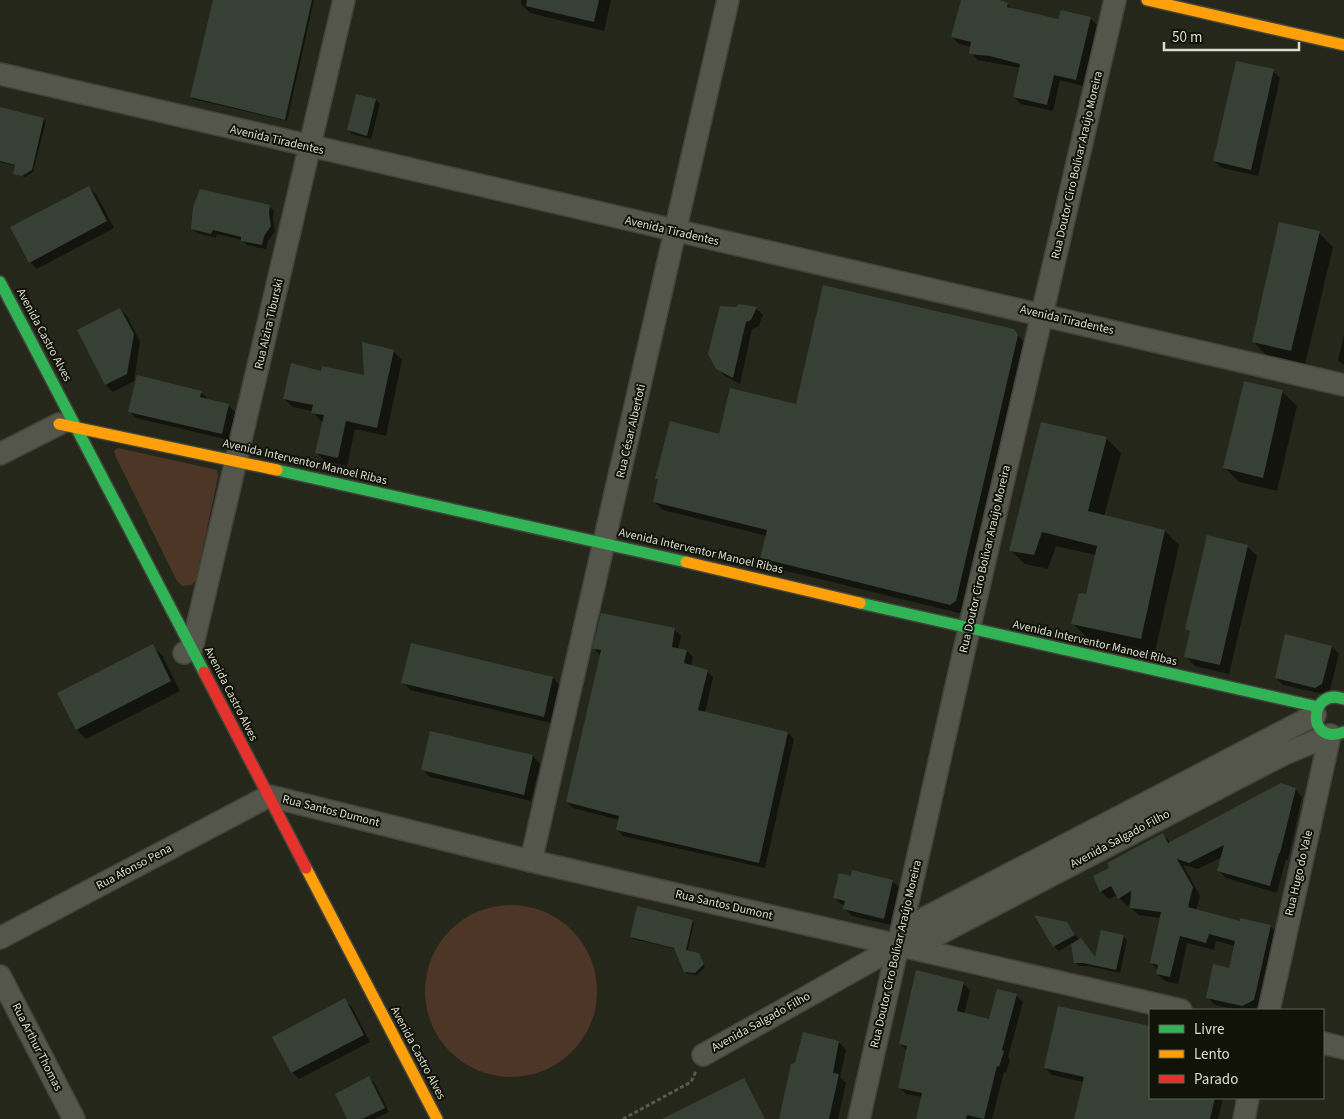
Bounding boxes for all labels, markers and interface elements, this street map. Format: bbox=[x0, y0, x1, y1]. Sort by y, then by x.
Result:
scale bar bbox=[1164, 20, 1299, 52]
text: 50 m bbox=[1172, 27, 1202, 48]
street label: Rua Doutor Ciro Bolívar Araújo Moreira bbox=[1047, 69, 1107, 261]
street label: Avenida Tiradentes bbox=[228, 121, 326, 159]
street label: Avenida Tiradentes bbox=[623, 212, 721, 250]
street label: Rua Alzira Tiburski bbox=[250, 277, 288, 371]
street label: Avenida Castro Alves bbox=[12, 285, 76, 385]
street label: Avenida Tiradentes bbox=[1018, 301, 1116, 339]
street label: Rua César Albertoti bbox=[612, 382, 650, 480]
street label: Avenida Interventor Manoel Ribas bbox=[221, 435, 389, 489]
street label: Rua Doutor Ciro Bolívar Araújo Moreira bbox=[955, 463, 1015, 655]
street label: Avenida Interventor Manoel Ribas bbox=[617, 524, 785, 578]
street label: Avenida Interventor Manoel Ribas bbox=[1011, 616, 1179, 670]
street label: Avenida Castro Alves bbox=[200, 644, 262, 744]
street label: Rua Santos Dumont bbox=[281, 791, 381, 831]
street label: Avenida Salgado Filho bbox=[1067, 806, 1173, 872]
street label: Rua Hugo do Vale bbox=[1281, 828, 1317, 918]
street label: Rua Afonso Pena bbox=[93, 840, 175, 894]
street label: Rua Doutor Ciro Bolívar Araújo Moreira bbox=[866, 858, 926, 1050]
street label: Rua Santos Dumont bbox=[674, 886, 774, 924]
street label: Avenida Salgado Filho bbox=[709, 988, 813, 1056]
street label: Rua Arthur Thomas bbox=[7, 1000, 67, 1094]
street label: Avenida Castro Alves bbox=[386, 1003, 450, 1103]
legend bbox=[1149, 1009, 1324, 1099]
text: Livre bbox=[1194, 1019, 1224, 1040]
text: Lento bbox=[1194, 1044, 1230, 1065]
text: Parado bbox=[1194, 1069, 1238, 1090]

